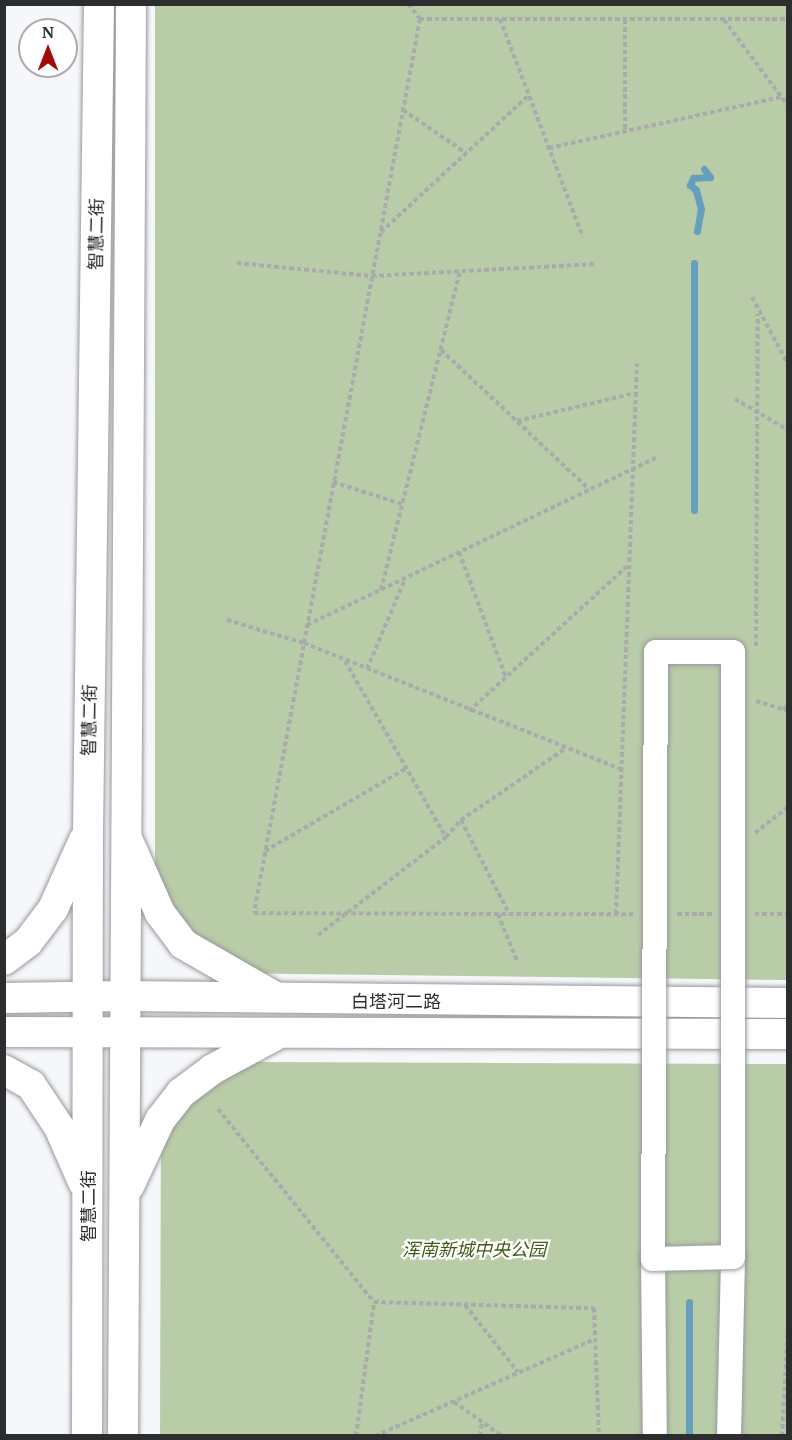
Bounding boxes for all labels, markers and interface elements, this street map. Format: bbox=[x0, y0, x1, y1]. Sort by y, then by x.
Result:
north arrow bbox=[18, 18, 78, 78]
text: N bbox=[42, 21, 54, 43]
street label: 智慧二街 bbox=[85, 198, 107, 270]
street label: 智慧二街 bbox=[78, 684, 100, 756]
street label: 白塔河二路 bbox=[351, 990, 441, 1012]
street label: 智慧二街 bbox=[77, 1170, 99, 1242]
park label: 浑南新城中央公园 bbox=[402, 1238, 546, 1260]

